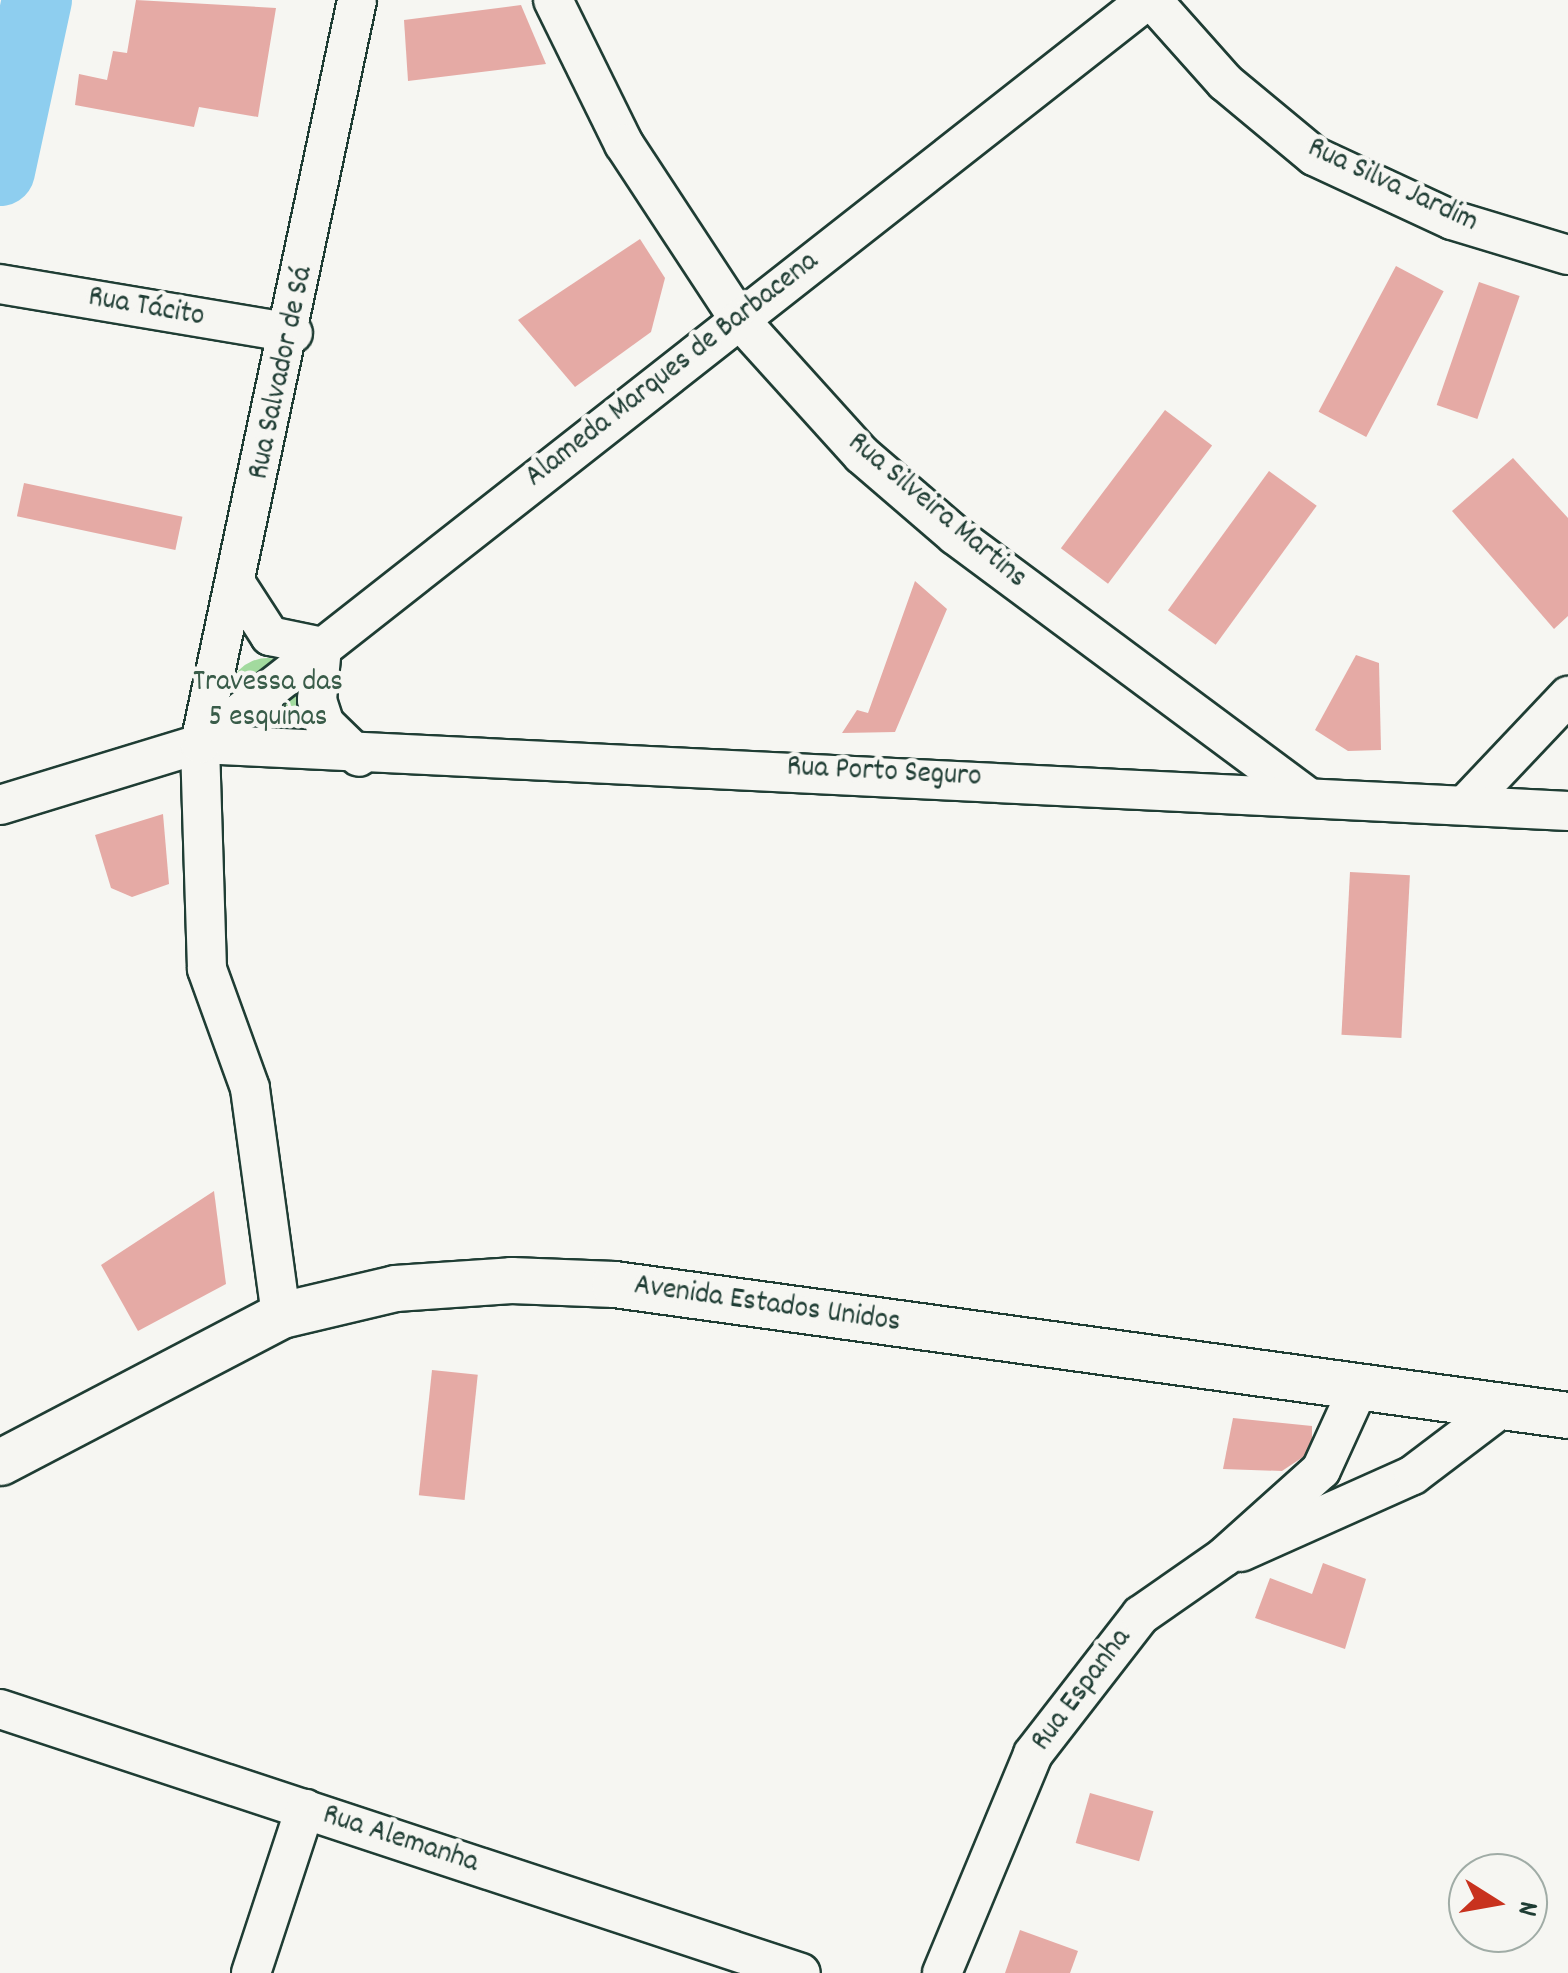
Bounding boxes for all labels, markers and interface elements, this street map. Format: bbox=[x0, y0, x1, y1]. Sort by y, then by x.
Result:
street label: Rua Silva Jardim bbox=[1301, 132, 1483, 242]
street label: Alameda Marques de Barbacena bbox=[519, 245, 827, 497]
street label: Rua Salvador de Sá bbox=[243, 263, 323, 483]
street label: Rua Tácito bbox=[85, 281, 207, 337]
street label: Rua Silveira Martins bbox=[839, 426, 1033, 598]
park label: Travessa das 5 esquinas bbox=[193, 666, 343, 736]
street label: Rua Porto Seguro bbox=[786, 751, 982, 797]
street label: Avenida Estados Unidos bbox=[631, 1269, 903, 1343]
street label: Rua Espanha bbox=[1025, 1623, 1141, 1759]
street label: Rua Alemanha bbox=[318, 1799, 482, 1883]
north arrow bbox=[1448, 1853, 1548, 1953]
text: N bbox=[1505, 1898, 1546, 1919]

